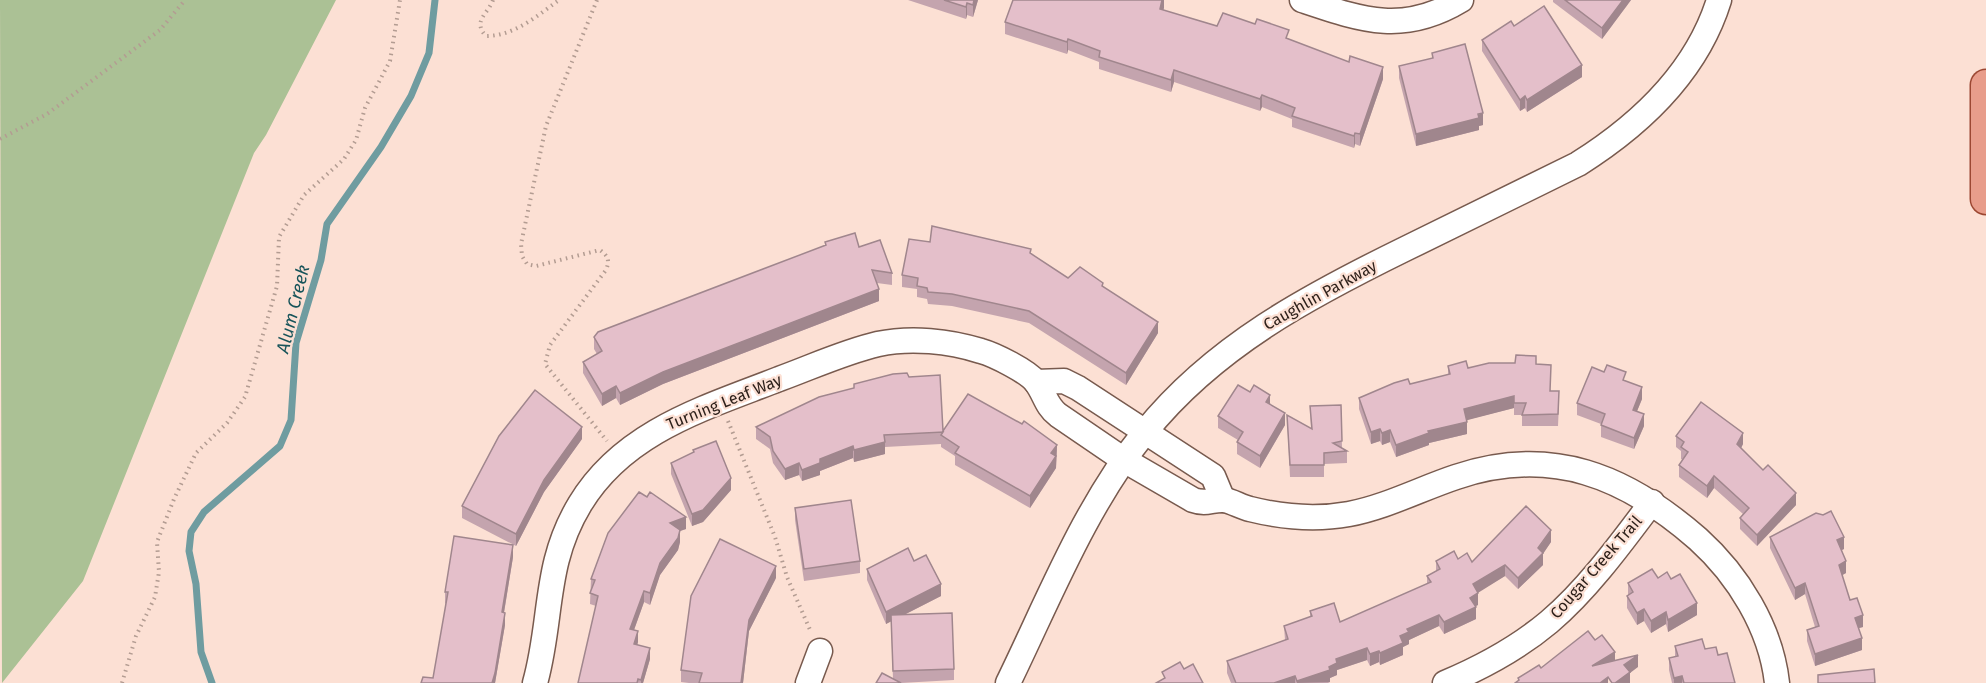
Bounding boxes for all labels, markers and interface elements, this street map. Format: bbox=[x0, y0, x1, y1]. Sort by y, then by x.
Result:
street label: Caughlin Parkway bbox=[1260, 256, 1380, 334]
water label: Alum Creek bbox=[271, 262, 315, 356]
street label: Turning Leaf Way bbox=[664, 370, 784, 434]
street label: Cougar Creek Trail bbox=[1546, 511, 1646, 622]

